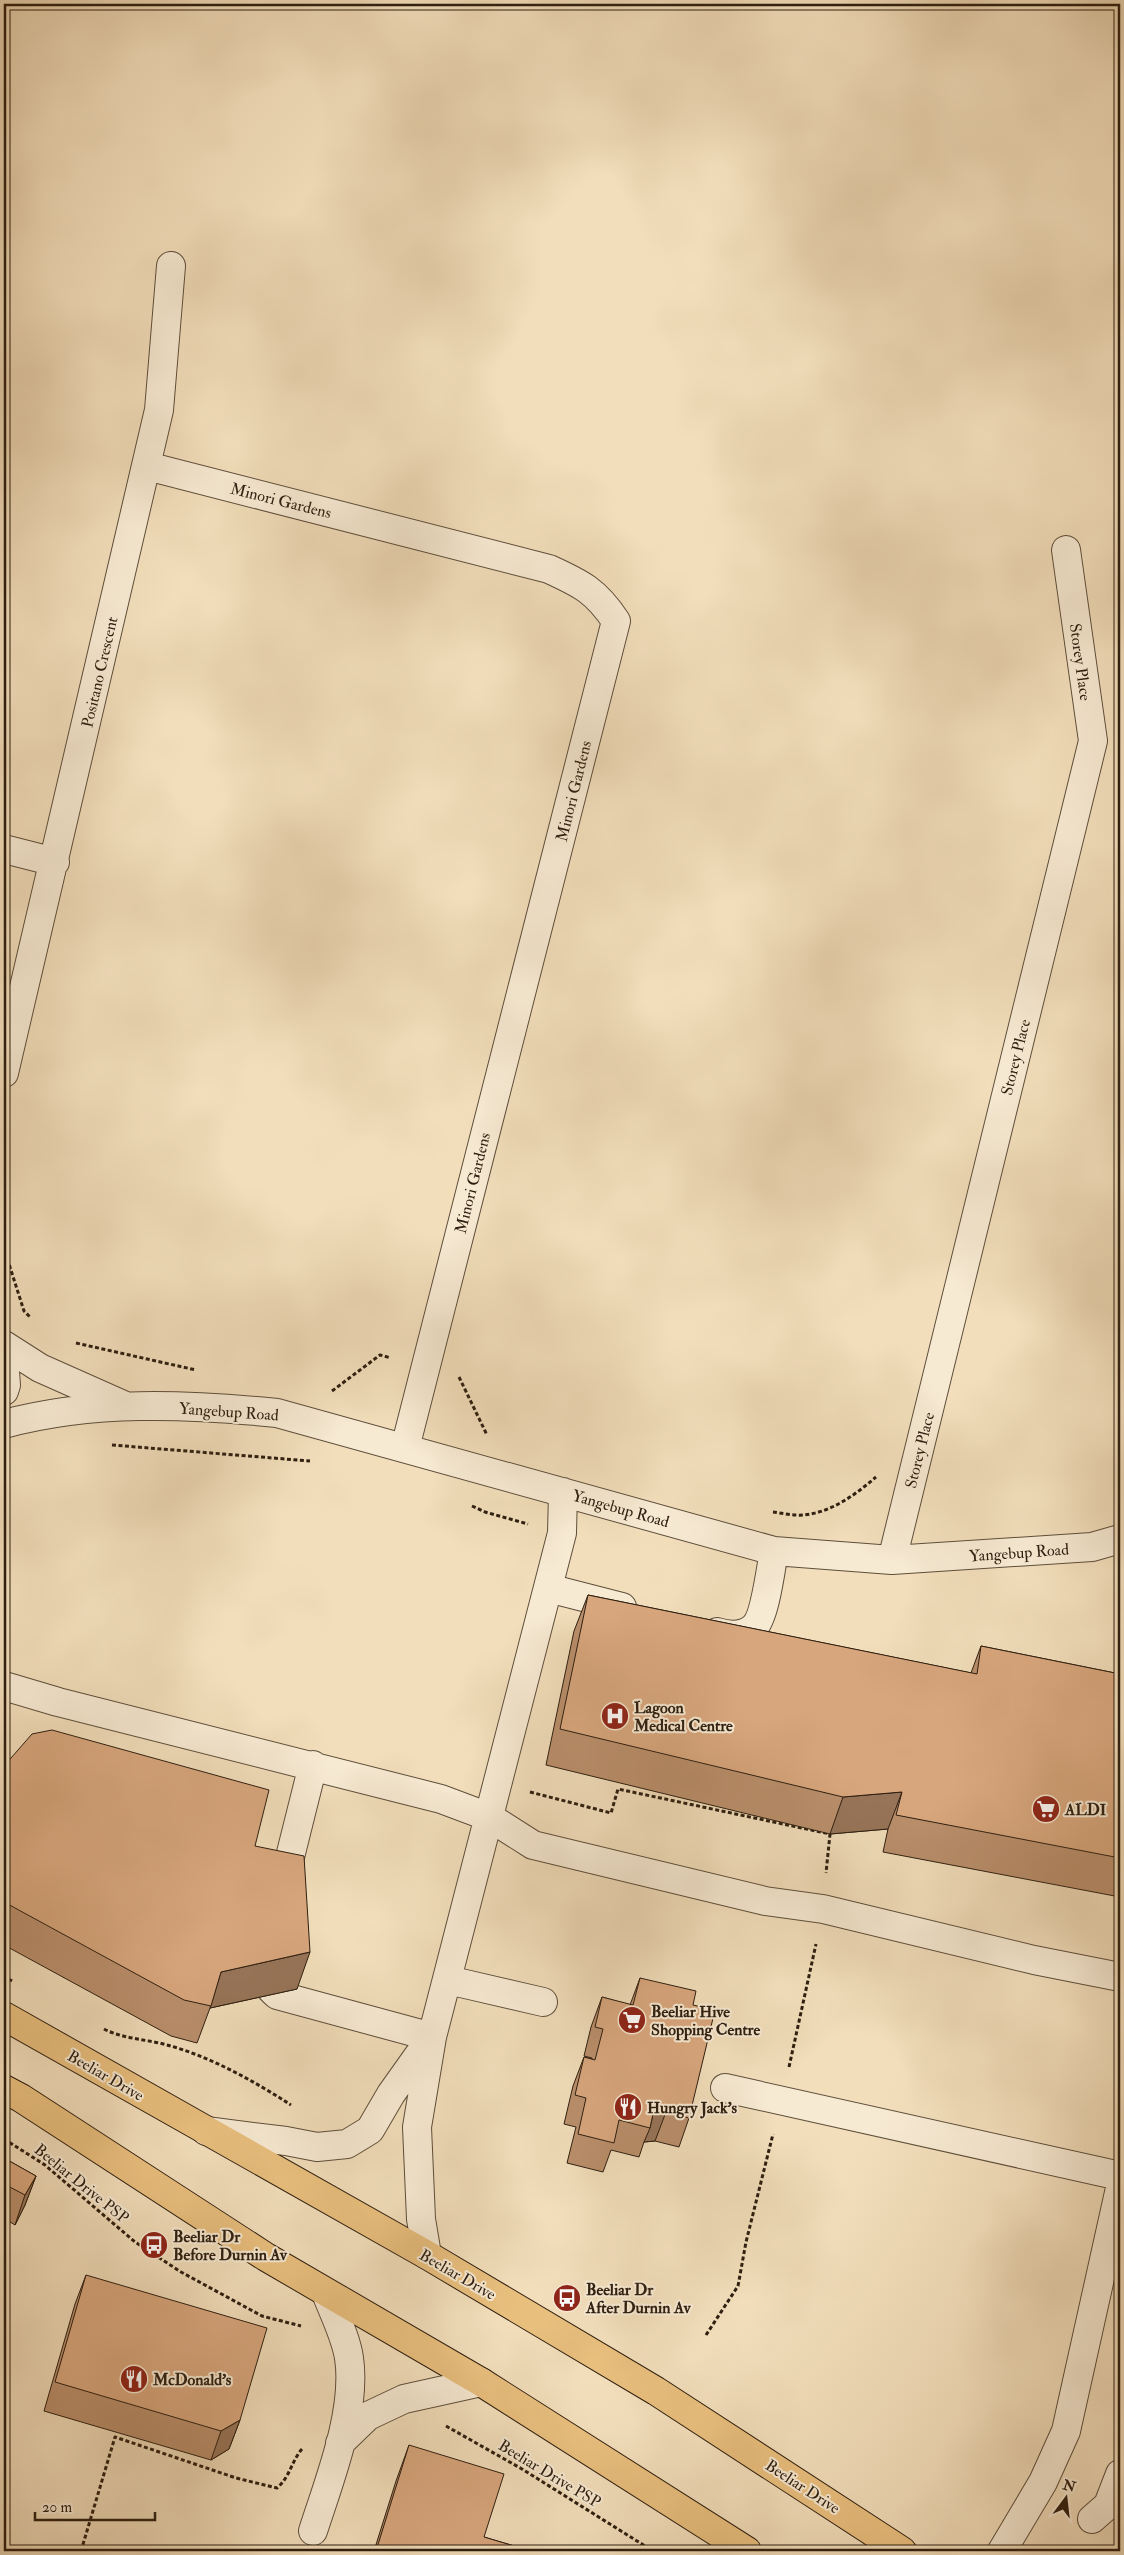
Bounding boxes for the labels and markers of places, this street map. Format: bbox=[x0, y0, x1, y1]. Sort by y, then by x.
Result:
place label: Lagoon Medical Centre bbox=[633, 1698, 733, 1736]
hospital icon: Lagoon Medical Centre bbox=[600, 1701, 630, 1731]
supermarket icon: ALDI bbox=[1031, 1794, 1061, 1824]
place label: ALDI bbox=[1064, 1800, 1107, 1820]
place label: Beeliar Hive Shopping Centre bbox=[651, 2002, 761, 2041]
supermarket icon: Beeliar Hive Shopping Centre bbox=[617, 2005, 647, 2035]
restaurant icon: Hungry Jack's bbox=[613, 2092, 643, 2122]
place label: Hungry Jack's bbox=[647, 2098, 737, 2119]
place label: Beeliar Dr Before Durnin Av bbox=[173, 2227, 288, 2265]
bus stop icon: Beeliar Dr Before Durnin Av bbox=[139, 2230, 169, 2260]
place label: Beeliar Dr After Durnin Av bbox=[585, 2280, 692, 2318]
bus stop icon: Beeliar Dr After Durnin Av bbox=[552, 2283, 582, 2313]
restaurant icon: McDonald's bbox=[119, 2364, 149, 2394]
place label: McDonald's bbox=[152, 2370, 232, 2390]

